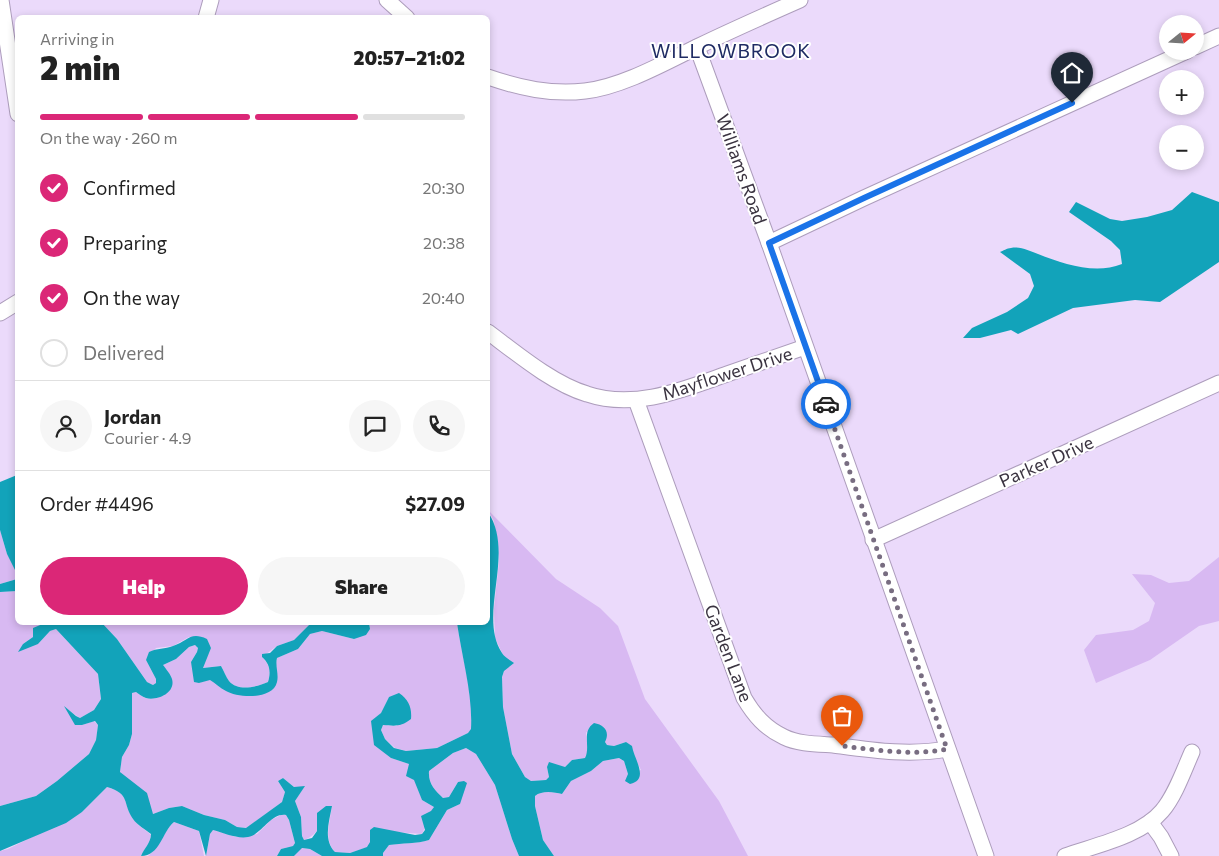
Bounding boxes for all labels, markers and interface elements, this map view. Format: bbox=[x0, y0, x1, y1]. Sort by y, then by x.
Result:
north arrow bbox=[1159, 15, 1204, 60]
map controls bbox=[1159, 15, 1204, 170]
text: Arriving in bbox=[40, 29, 114, 48]
district label: WILLOWBROOK bbox=[651, 39, 811, 62]
text: 20:57–21:02 bbox=[354, 46, 465, 69]
text: 2 min bbox=[40, 47, 120, 87]
pin bbox=[1051, 52, 1093, 103]
icon: home bbox=[1058, 59, 1086, 87]
button: + bbox=[1159, 70, 1204, 115]
street label: Williams Road bbox=[712, 111, 772, 227]
button: − bbox=[1159, 125, 1204, 170]
text: On the way · 260 m bbox=[40, 128, 178, 147]
icon: check bbox=[40, 174, 68, 202]
text: Confirmed bbox=[83, 176, 176, 199]
text: 20:30 bbox=[422, 178, 465, 197]
icon: check bbox=[40, 229, 68, 257]
text: Preparing bbox=[83, 231, 167, 254]
text: 20:38 bbox=[423, 233, 465, 252]
icon: check bbox=[40, 284, 68, 312]
text: On the way bbox=[83, 286, 180, 309]
text: 20:40 bbox=[422, 288, 465, 307]
text: Delivered bbox=[83, 341, 164, 364]
street label: Mayflower Drive bbox=[659, 342, 795, 404]
courier bbox=[801, 379, 851, 429]
icon: car bbox=[812, 390, 840, 418]
button: person bbox=[40, 400, 92, 452]
button: chat bbox=[349, 400, 401, 452]
button: phone bbox=[413, 400, 465, 452]
text: Jordan bbox=[104, 405, 161, 428]
text: Courier · 4.9 bbox=[104, 428, 191, 447]
street label: Parker Drive bbox=[995, 430, 1097, 492]
text: Order #4496 bbox=[40, 492, 154, 515]
text: $27.09 bbox=[405, 492, 465, 515]
button: Help bbox=[40, 557, 248, 615]
button: Share bbox=[258, 557, 465, 615]
street label: Garden Lane bbox=[700, 601, 758, 705]
pin bbox=[821, 695, 863, 746]
icon: bag bbox=[828, 702, 856, 730]

